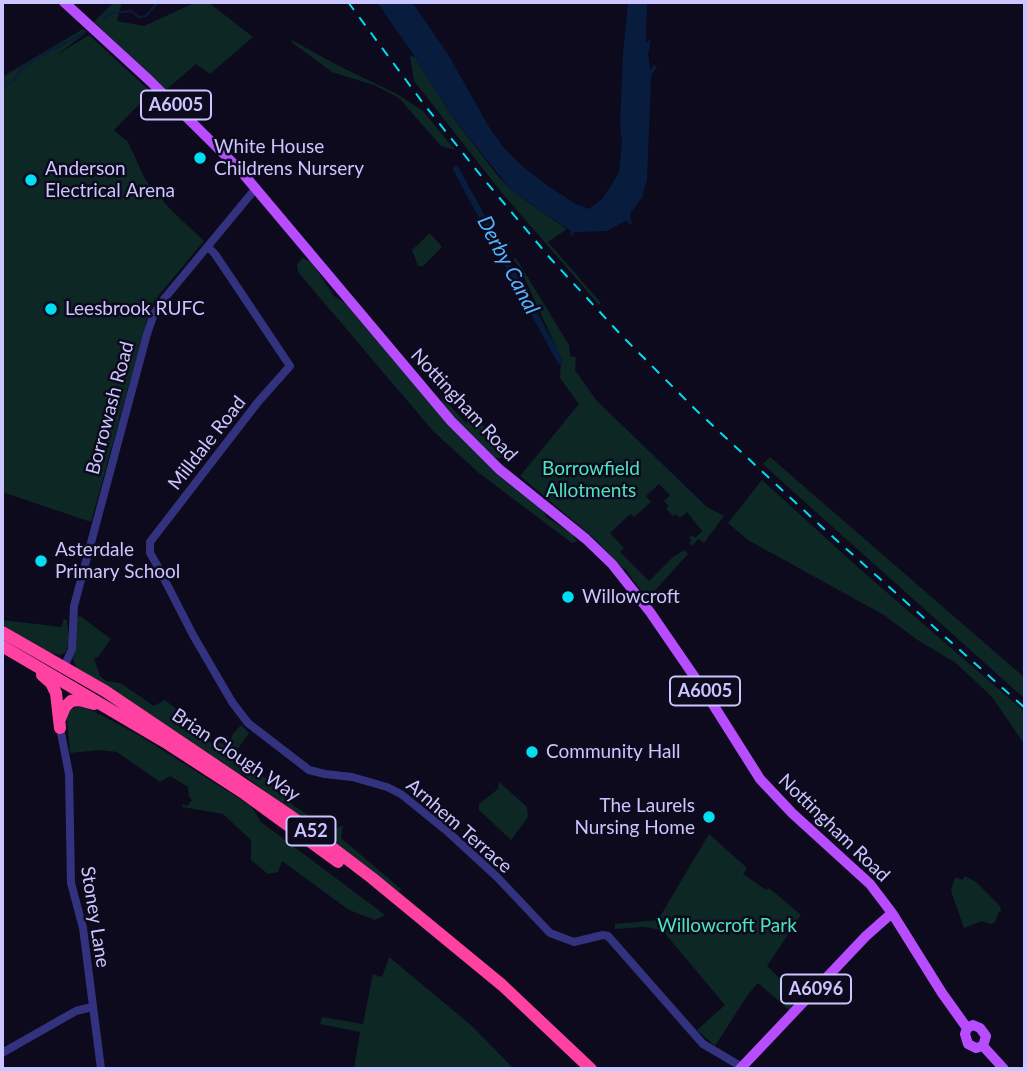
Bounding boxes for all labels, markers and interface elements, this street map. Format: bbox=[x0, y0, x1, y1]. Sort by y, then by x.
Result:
road number: A6005 bbox=[141, 90, 211, 120]
place label: White House Childrens Nursery bbox=[214, 136, 364, 180]
marker: White House Childrens Nursery bbox=[192, 150, 208, 166]
place label: Anderson Electrical Arena bbox=[45, 158, 175, 202]
marker: Anderson Electrical Arena bbox=[23, 172, 39, 188]
water label: Derby Canal bbox=[471, 211, 545, 319]
place label: Leesbrook RUFC bbox=[65, 298, 205, 320]
marker: Leesbrook RUFC bbox=[43, 301, 59, 317]
street label: Borrowash Road bbox=[81, 339, 139, 477]
street label: Nottingham Road bbox=[406, 344, 522, 466]
street label: Milldale Road bbox=[163, 392, 251, 494]
park label: Borrowfield Allotments bbox=[542, 458, 640, 502]
place label: Asterdale Primary School bbox=[55, 539, 180, 583]
marker: Asterdale Primary School bbox=[33, 553, 49, 569]
place label: Willowcroft bbox=[582, 586, 680, 608]
marker: Willowcroft bbox=[560, 589, 576, 605]
road number: A6005 bbox=[670, 676, 740, 706]
street label: Brian Clough Way bbox=[167, 704, 305, 806]
place label: Community Hall bbox=[546, 741, 680, 763]
marker: Community Hall bbox=[524, 744, 540, 760]
street label: Nottingham Road bbox=[774, 769, 894, 887]
street label: Arnhem Terrace bbox=[402, 774, 516, 878]
place label: The Laurels Nursing Home bbox=[574, 795, 695, 839]
marker: The Laurels Nursing Home bbox=[701, 809, 717, 825]
road number: A52 bbox=[286, 816, 336, 846]
street label: Stoney Lane bbox=[76, 865, 114, 969]
park label: Willowcroft Park bbox=[657, 915, 797, 937]
road number: A6096 bbox=[781, 974, 851, 1004]

